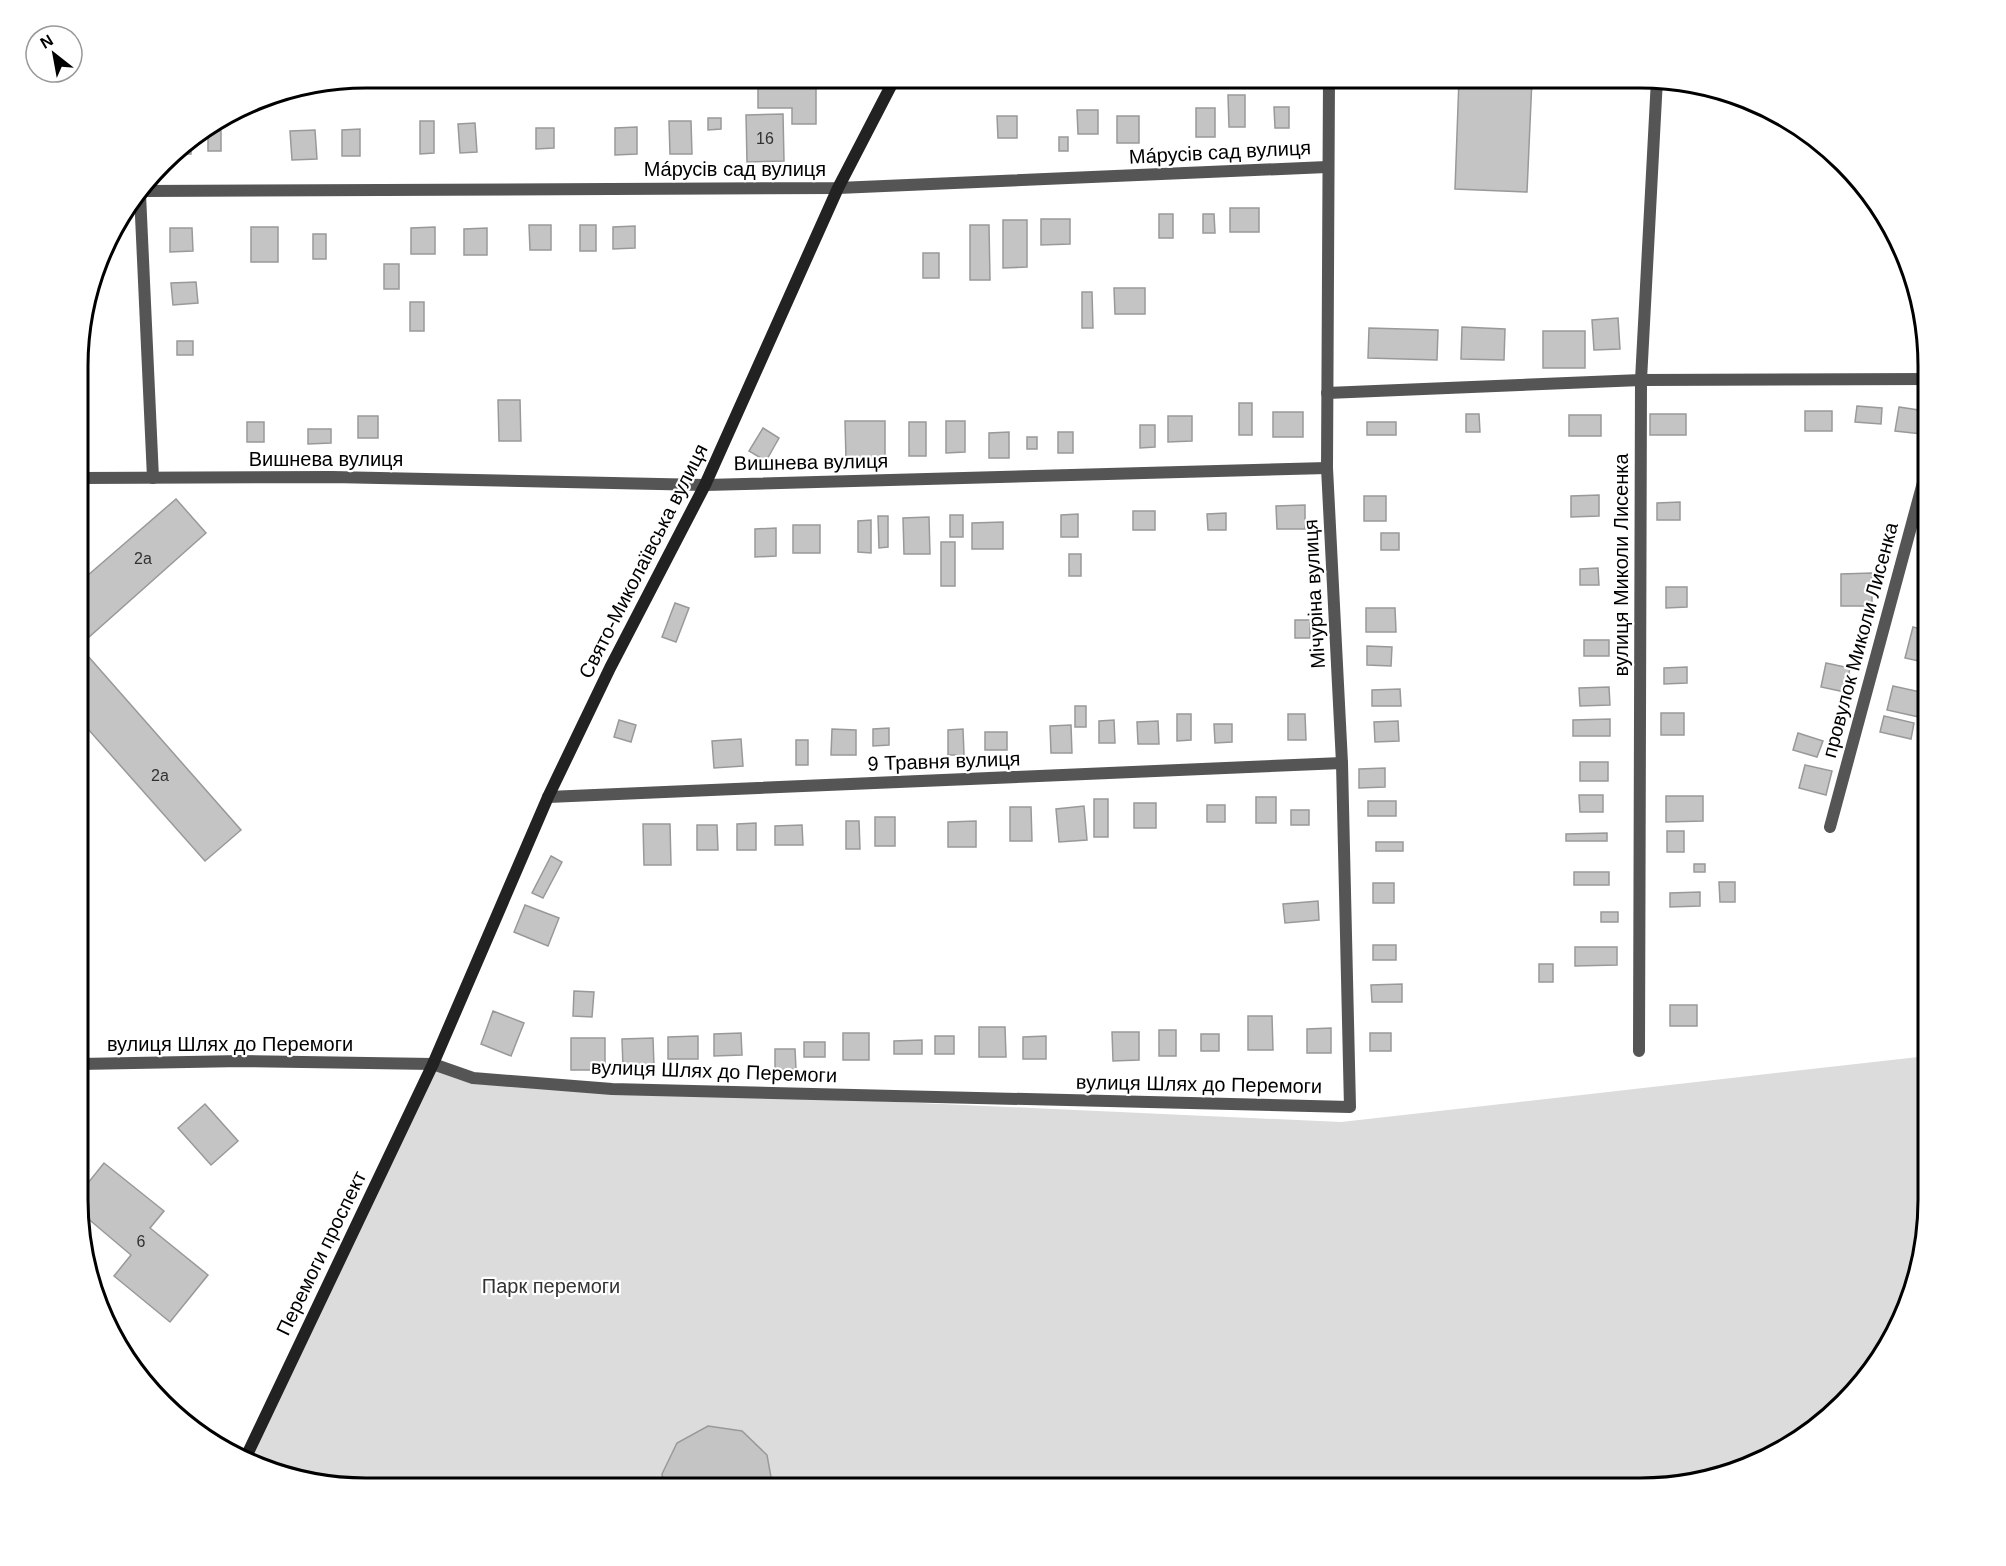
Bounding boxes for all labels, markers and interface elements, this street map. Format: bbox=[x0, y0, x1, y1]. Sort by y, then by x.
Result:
north arrow bbox=[24, 24, 84, 84]
text: N bbox=[37, 31, 56, 52]
house number: 16 bbox=[756, 130, 774, 147]
street label: Мáрусів сад вулиця bbox=[1128, 136, 1312, 168]
street label: Мáрусів сад вулиця bbox=[644, 158, 826, 180]
street label: Свято-Миколаївська вулиця bbox=[574, 440, 712, 682]
street label: Вишнева вулиця bbox=[249, 448, 403, 470]
street label: Вишнева вулиця bbox=[733, 450, 889, 474]
street label: вулиця Миколи Лисенка bbox=[1610, 453, 1632, 677]
street label: Мічуріна вулиця bbox=[1299, 519, 1329, 669]
street label: провулок Миколи Лисенка bbox=[1818, 519, 1902, 760]
house number: 2а bbox=[134, 550, 152, 567]
street label: 9 Травня вулиця bbox=[867, 747, 1021, 775]
house number: 2а bbox=[151, 767, 169, 784]
street label: вулиця Шлях до Перемоги bbox=[107, 1033, 353, 1055]
street label: вулиця Шлях до Перемоги bbox=[591, 1056, 837, 1086]
street label: вулиця Шлях до Перемоги bbox=[1076, 1071, 1322, 1097]
street label: Перемоги проспект bbox=[272, 1167, 370, 1339]
house number: 6 bbox=[137, 1233, 146, 1250]
park label: Парк перемоги bbox=[482, 1275, 620, 1297]

